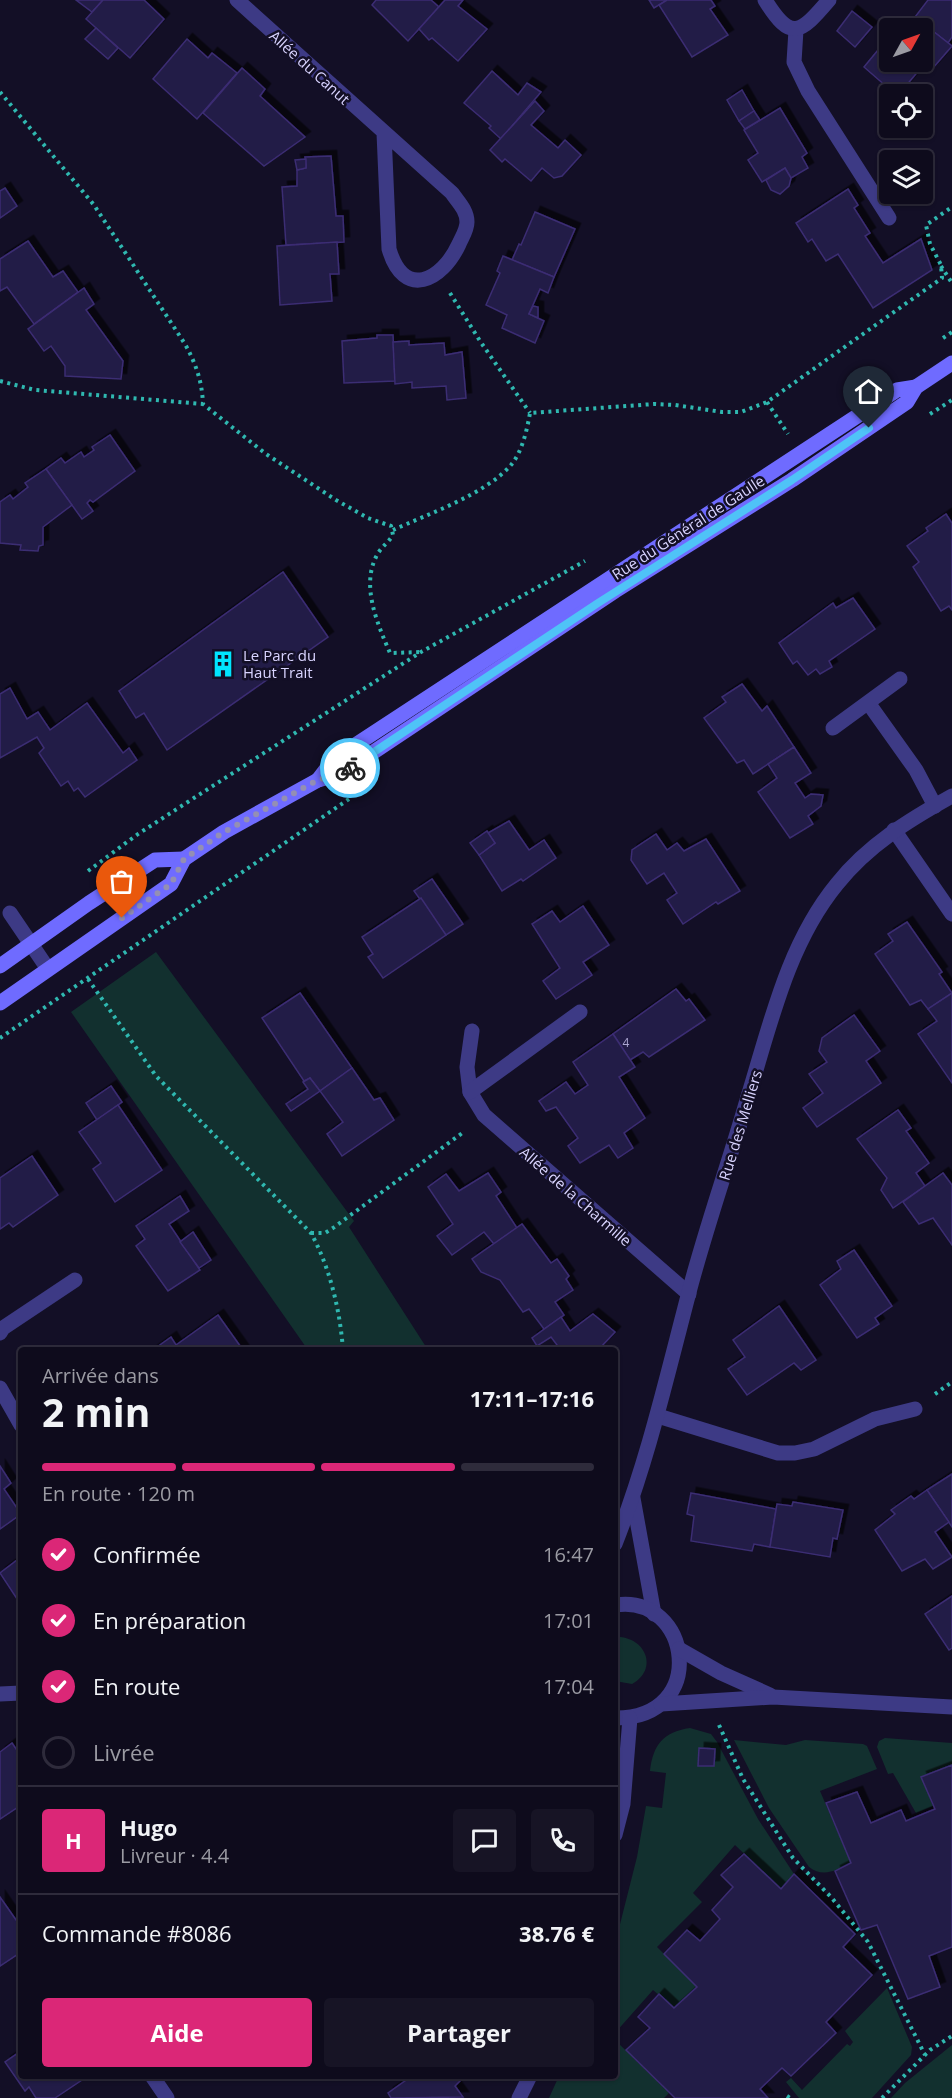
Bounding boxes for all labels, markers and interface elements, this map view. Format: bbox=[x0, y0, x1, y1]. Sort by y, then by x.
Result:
north arrow bbox=[879, 18, 933, 72]
map controls bbox=[879, 18, 933, 204]
street label: Allée du Canut bbox=[266, 26, 354, 108]
button: locate bbox=[879, 84, 933, 138]
button: layers bbox=[879, 150, 933, 204]
pin bbox=[843, 366, 894, 428]
icon: home bbox=[852, 375, 885, 408]
street label: Rue du Général de Gaulle bbox=[608, 470, 768, 584]
place label: Le Parc du Haut Trait bbox=[243, 645, 316, 682]
building icon: Le Parc du Haut Trait bbox=[208, 649, 238, 679]
courier bbox=[320, 738, 380, 798]
icon: bike bbox=[334, 752, 367, 785]
pin bbox=[96, 856, 147, 918]
icon: bag bbox=[105, 865, 138, 898]
house number: 4 bbox=[623, 1034, 630, 1051]
street label: Rue des Melliers bbox=[714, 1067, 766, 1183]
street label: Allée de la Charmille bbox=[516, 1142, 636, 1250]
text: Arrivée dans bbox=[42, 1362, 159, 1389]
text: 17:11–17:16 bbox=[470, 1383, 594, 1413]
text: 2 min bbox=[42, 1385, 150, 1438]
text: En route · 120 m bbox=[42, 1480, 195, 1507]
icon: check bbox=[42, 1538, 75, 1571]
text: Confirmée bbox=[93, 1539, 201, 1569]
text: 16:47 bbox=[543, 1541, 594, 1568]
icon: check bbox=[42, 1604, 75, 1637]
text: En préparation bbox=[93, 1605, 246, 1635]
text: 17:01 bbox=[543, 1607, 594, 1634]
icon: check bbox=[42, 1670, 75, 1703]
text: En route bbox=[93, 1671, 180, 1701]
text: 17:04 bbox=[543, 1673, 594, 1700]
text: Livrée bbox=[93, 1737, 155, 1767]
button: chat bbox=[453, 1809, 516, 1872]
button: phone bbox=[531, 1809, 594, 1872]
text: Hugo bbox=[120, 1812, 177, 1842]
text: H bbox=[65, 1825, 82, 1855]
text: Livreur · 4.4 bbox=[120, 1842, 229, 1869]
text: Commande #8086 bbox=[42, 1918, 232, 1948]
text: 38.76 € bbox=[519, 1918, 594, 1948]
button: Aide bbox=[42, 1998, 312, 2067]
button: Partager bbox=[324, 1998, 594, 2067]

